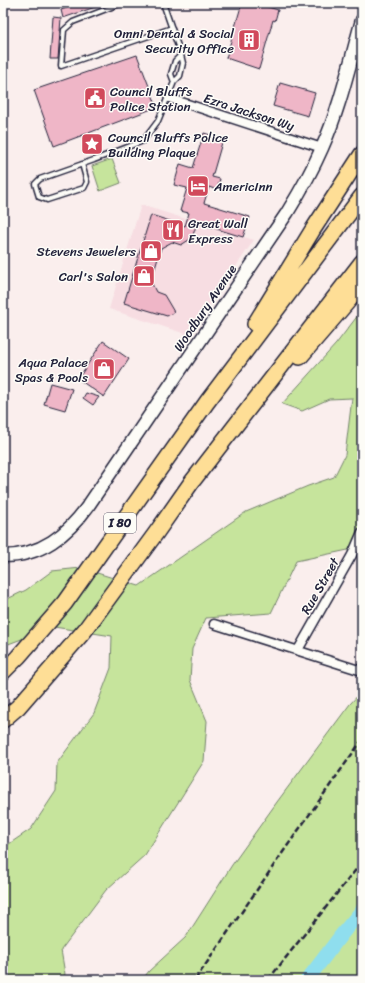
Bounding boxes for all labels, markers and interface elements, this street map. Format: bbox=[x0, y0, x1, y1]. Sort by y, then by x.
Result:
place label: Omni Dental & Social Security Office bbox=[114, 22, 234, 60]
building icon: Omni Dental & Social Security Office bbox=[236, 27, 262, 53]
place label: Council Bluffs Police Station bbox=[110, 80, 192, 118]
public building icon: Council Bluffs Police Station bbox=[82, 85, 108, 111]
street label: Ezra Jackson Wy bbox=[201, 86, 298, 138]
place label: Council Bluffs Police Building Plaque bbox=[108, 126, 229, 164]
place icon: Council Bluffs Police Building Plaque bbox=[79, 131, 105, 157]
hotel icon: AmericInn bbox=[185, 173, 211, 199]
place label: AmericInn bbox=[213, 175, 273, 198]
place label: Great Wall Express bbox=[188, 212, 248, 250]
restaurant icon: Great Wall Express bbox=[160, 217, 186, 243]
shop icon: Stevens Jewelers bbox=[138, 238, 164, 264]
place label: Stevens Jewelers bbox=[37, 240, 136, 263]
street label: Woodbury Avenue bbox=[167, 260, 243, 356]
shop icon: Carl's Salon bbox=[131, 263, 157, 289]
place label: Carl's Salon bbox=[59, 265, 128, 288]
place label: Aqua Palace Spas & Pools bbox=[15, 351, 88, 389]
shop icon: Aqua Palace Spas & Pools bbox=[91, 356, 117, 382]
road number: I 80 bbox=[104, 513, 136, 533]
street label: Rue Street bbox=[294, 553, 346, 619]

